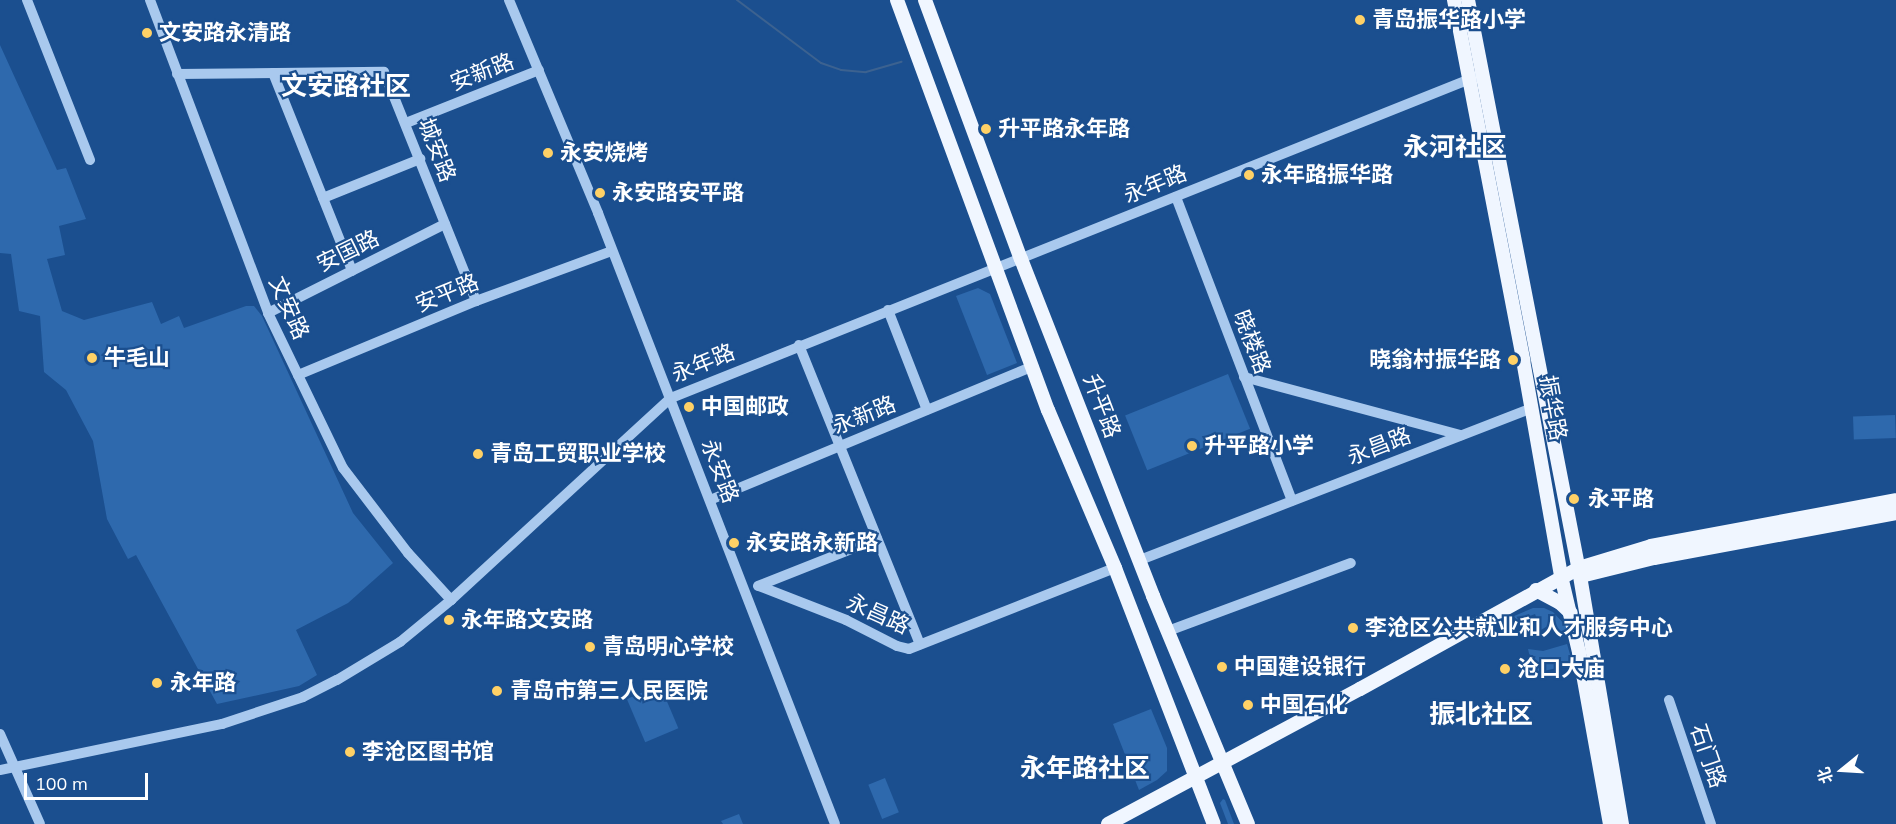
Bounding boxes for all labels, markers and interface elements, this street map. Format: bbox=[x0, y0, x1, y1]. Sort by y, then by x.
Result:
place label: 青岛振华路小学 bbox=[1372, 7, 1526, 33]
marker: 青岛振华路小学 bbox=[1353, 13, 1367, 27]
place label: 文安路永清路 bbox=[159, 20, 291, 46]
marker: 文安路永清路 bbox=[140, 26, 154, 40]
street label: 安新路 bbox=[446, 48, 518, 96]
district label: 文安路社区 bbox=[281, 70, 411, 102]
street label: 城安路 bbox=[413, 114, 461, 186]
place label: 升平路永年路 bbox=[998, 116, 1130, 142]
marker: 升平路永年路 bbox=[979, 122, 993, 136]
district label: 永河社区 bbox=[1403, 131, 1507, 163]
place label: 永安烧烤 bbox=[560, 140, 648, 166]
marker: 永安烧烤 bbox=[541, 146, 555, 160]
street label: 永年路 bbox=[1119, 159, 1191, 209]
place label: 永年路振华路 bbox=[1261, 162, 1393, 188]
marker: 永年路振华路 bbox=[1242, 168, 1256, 182]
place label: 永安路安平路 bbox=[612, 180, 744, 206]
marker: 永安路安平路 bbox=[593, 186, 607, 200]
street label: 安国路 bbox=[313, 225, 383, 277]
street label: 安平路 bbox=[411, 268, 483, 318]
street label: 文安路 bbox=[264, 272, 314, 344]
street label: 晓楼路 bbox=[1228, 306, 1276, 378]
street label: 永年路 bbox=[667, 338, 739, 388]
place label: 牛毛山 bbox=[104, 345, 170, 371]
place label: 晓翁村振华路 bbox=[1369, 347, 1501, 373]
marker: 牛毛山 bbox=[85, 351, 99, 365]
marker: 晓翁村振华路 bbox=[1506, 353, 1520, 367]
street label: 升平路 bbox=[1078, 370, 1126, 442]
street label: 振华路 bbox=[1534, 373, 1572, 443]
street label: 永新路 bbox=[828, 390, 900, 440]
place label: 中国邮政 bbox=[701, 394, 789, 420]
marker: 中国邮政 bbox=[682, 400, 696, 414]
street label: 永昌路 bbox=[1343, 422, 1415, 470]
place label: 升平路小学 bbox=[1204, 433, 1314, 459]
street label: 永安路 bbox=[696, 435, 744, 507]
marker: 升平路小学 bbox=[1185, 439, 1199, 453]
place label: 青岛工贸职业学校 bbox=[490, 441, 666, 467]
marker: 青岛工贸职业学校 bbox=[471, 447, 485, 461]
place label: 永平路 bbox=[1588, 486, 1654, 512]
marker: 永平路 bbox=[1565, 490, 1583, 508]
place label: 永安路永新路 bbox=[746, 530, 878, 556]
marker: 永安路永新路 bbox=[727, 536, 741, 550]
street label: 永昌路 bbox=[842, 589, 914, 639]
place label: 永年路文安路 bbox=[461, 607, 593, 633]
marker: 永年路文安路 bbox=[442, 613, 456, 627]
place label: 李沧区公共就业和人才服务中心 bbox=[1365, 615, 1673, 641]
marker: 李沧区公共就业和人才服务中心 bbox=[1346, 621, 1360, 635]
place label: 青岛明心学校 bbox=[602, 634, 734, 660]
marker: 青岛明心学校 bbox=[583, 640, 597, 654]
place label: 中国建设银行 bbox=[1234, 654, 1366, 680]
place label: 沧口大庙 bbox=[1517, 656, 1605, 682]
marker: 中国建设银行 bbox=[1215, 660, 1229, 674]
marker: 沧口大庙 bbox=[1498, 662, 1512, 676]
place label: 永年路 bbox=[170, 670, 236, 696]
marker: 永年路 bbox=[148, 674, 166, 692]
place label: 青岛市第三人民医院 bbox=[510, 678, 708, 704]
marker: 青岛市第三人民医院 bbox=[488, 682, 506, 700]
place label: 中国石化 bbox=[1260, 692, 1348, 718]
marker: 中国石化 bbox=[1241, 698, 1255, 712]
district label: 振北社区 bbox=[1429, 698, 1533, 730]
street label: 石门路 bbox=[1685, 721, 1731, 791]
place label: 李沧区图书馆 bbox=[362, 739, 494, 765]
north arrow bbox=[1812, 740, 1872, 800]
marker: 李沧区图书馆 bbox=[343, 745, 357, 759]
district label: 永年路社区 bbox=[1020, 752, 1150, 784]
scale bar bbox=[27, 761, 152, 799]
text: 北 bbox=[1813, 765, 1837, 786]
text: 100 m bbox=[35, 772, 88, 795]

